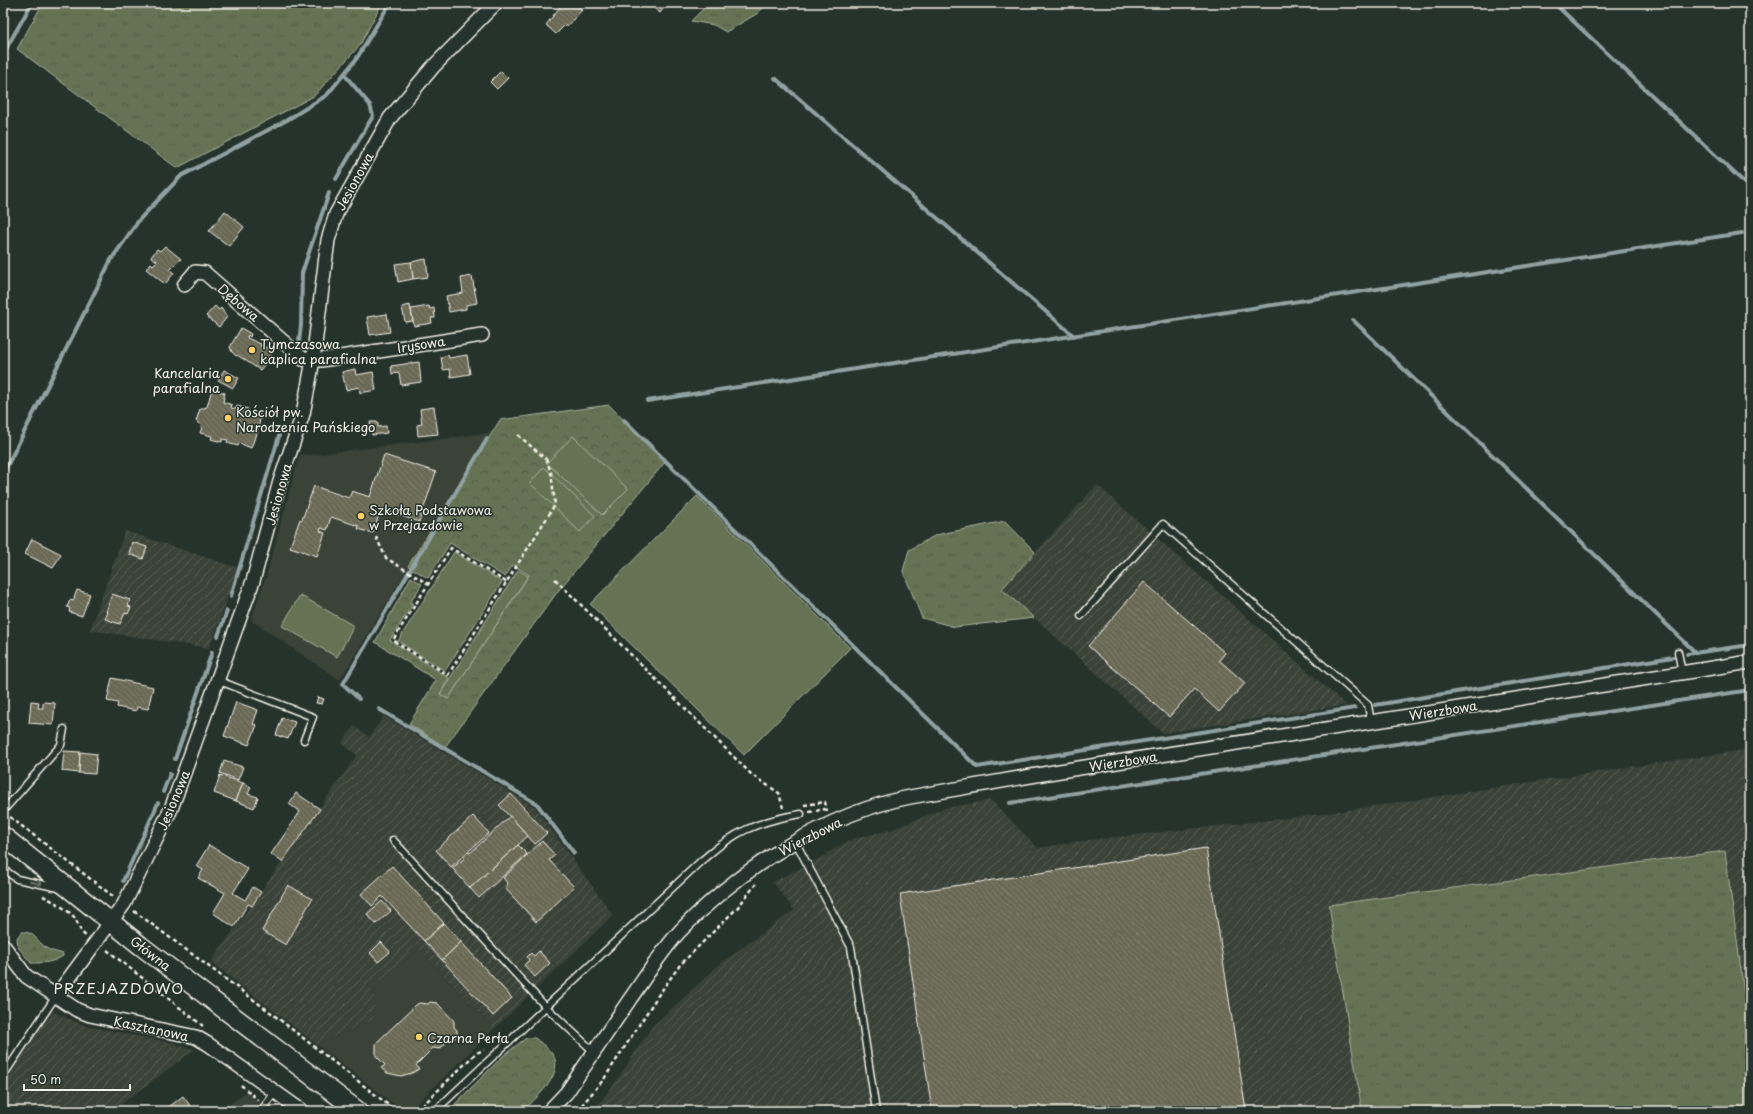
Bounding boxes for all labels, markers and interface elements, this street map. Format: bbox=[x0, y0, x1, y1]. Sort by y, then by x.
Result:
street label: Jesionowa bbox=[330, 148, 378, 213]
street label: Dębowa bbox=[214, 279, 265, 326]
street label: Irysowa bbox=[396, 331, 447, 357]
place label: Tymczasowa kaplica parafialna bbox=[260, 334, 378, 368]
marker: Tymczasowa kaplica parafialna bbox=[247, 345, 257, 355]
place label: Kancelaria parafialna bbox=[153, 363, 221, 397]
marker: Kancelaria parafialna bbox=[223, 374, 233, 384]
place label: Kościół pw. Narodzenia Pańskiego bbox=[236, 402, 375, 436]
marker: Kościół pw. Narodzenia Pańskiego bbox=[223, 413, 233, 423]
street label: Jesionowa bbox=[260, 460, 296, 527]
place label: Szkoła Podstawowa w Przejazdowie bbox=[369, 500, 493, 534]
marker: Szkoła Podstawowa w Przejazdowie bbox=[356, 511, 366, 521]
street label: Wierzbowa bbox=[1408, 695, 1479, 725]
street label: Wierzbowa bbox=[1088, 746, 1159, 776]
street label: Jesionowa bbox=[152, 766, 195, 833]
street label: Wierzbowa bbox=[775, 812, 846, 860]
one-way arrow bbox=[30, 880, 43, 887]
street label: Główna bbox=[127, 931, 176, 976]
district label: PRZEJAZDOWO bbox=[54, 976, 184, 999]
street label: Kasztanowa bbox=[112, 1011, 190, 1045]
place label: Czarna Perła bbox=[427, 1028, 509, 1047]
marker: Czarna Perła bbox=[414, 1032, 424, 1042]
scale bar bbox=[24, 1066, 130, 1092]
text: 50 m bbox=[30, 1070, 61, 1088]

